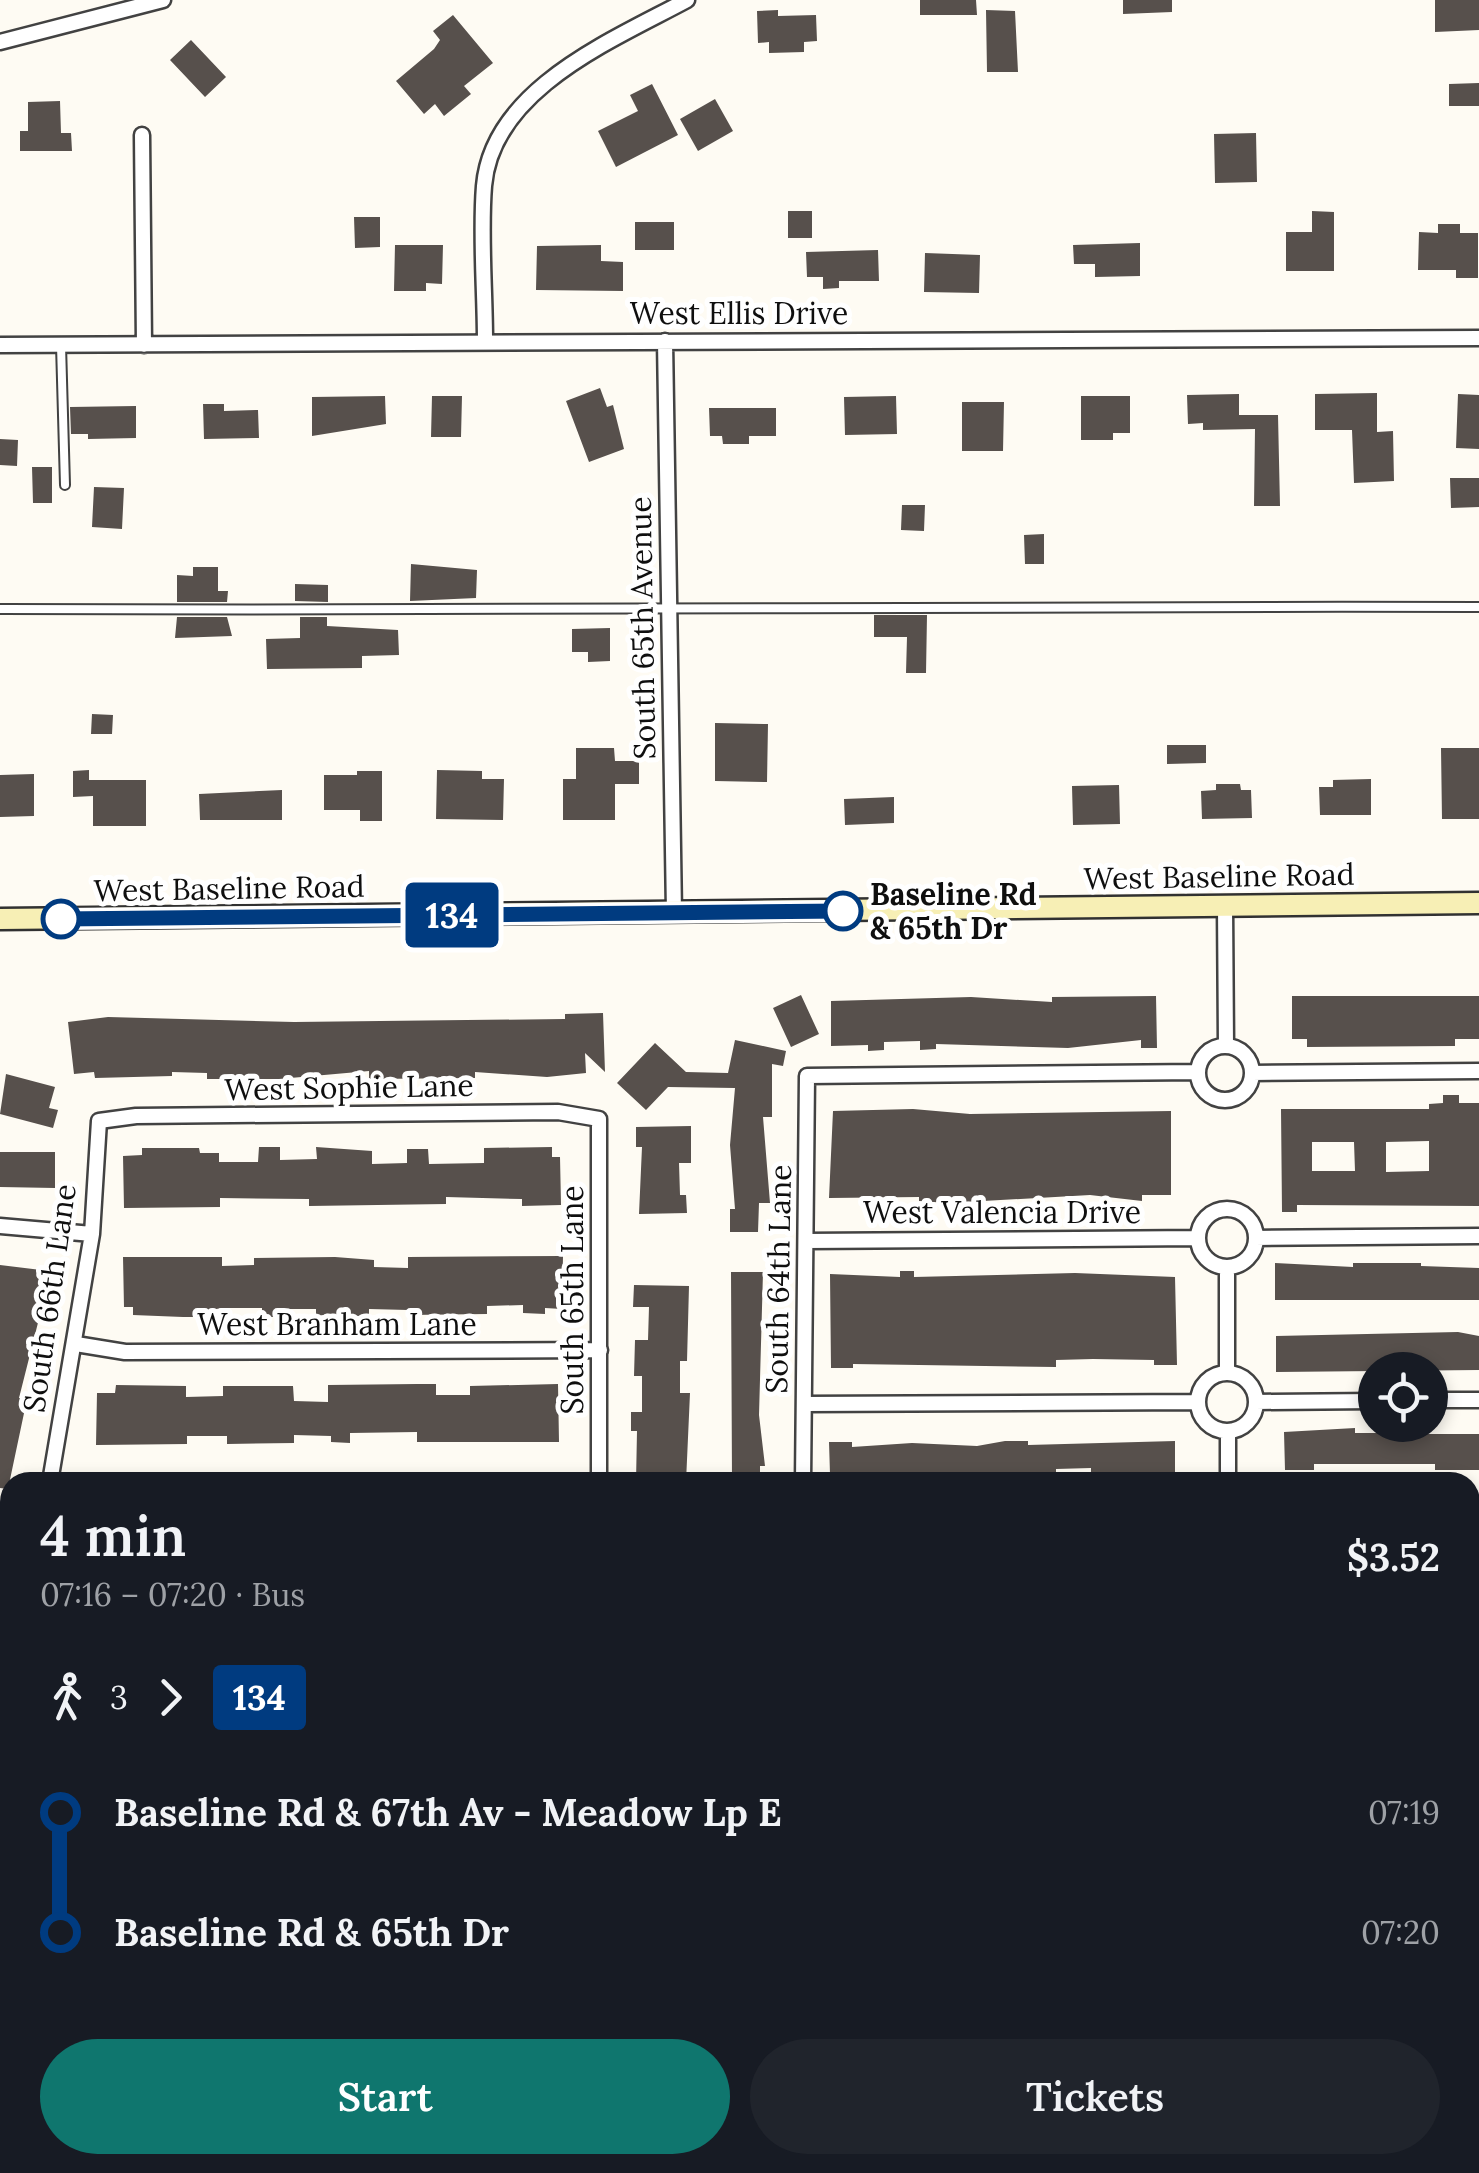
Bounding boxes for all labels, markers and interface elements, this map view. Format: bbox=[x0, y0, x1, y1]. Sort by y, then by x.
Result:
street label: West Ellis Drive bbox=[630, 294, 848, 332]
street label: South 65th Avenue bbox=[621, 496, 663, 760]
street label: West Baseline Road bbox=[1083, 855, 1355, 897]
street label: West Baseline Road bbox=[93, 867, 365, 909]
place label: Baseline Rd & 65th Dr bbox=[870, 875, 1037, 947]
line badge: 134 bbox=[394, 882, 510, 948]
marker: Baseline Rd & 65th Dr bbox=[824, 892, 862, 930]
text: 134 bbox=[426, 893, 478, 938]
unlabelled marker bbox=[42, 900, 80, 938]
street label: West Sophie Lane bbox=[224, 1066, 474, 1108]
street label: South 64th Lane bbox=[757, 1164, 799, 1394]
street label: South 66th Lane bbox=[14, 1181, 84, 1415]
street label: South 65th Lane bbox=[553, 1185, 591, 1415]
street label: West Valencia Drive bbox=[863, 1193, 1141, 1231]
street label: West Branham Lane bbox=[197, 1305, 477, 1343]
map controls bbox=[1358, 1352, 1448, 1442]
button: locate bbox=[1358, 1352, 1448, 1442]
text: 4 min bbox=[40, 1501, 186, 1571]
text: $3.52 bbox=[1347, 1533, 1440, 1581]
text: 07:16 – 07:20 · Bus bbox=[40, 1574, 305, 1615]
icon: walk bbox=[40, 1670, 95, 1725]
icon: forward bbox=[143, 1670, 198, 1725]
text: 134 bbox=[233, 1675, 286, 1720]
text: 3 bbox=[110, 1677, 128, 1718]
text: Baseline Rd & 67th Av - Meadow Lp E bbox=[114, 1788, 782, 1836]
text: 07:19 bbox=[1368, 1792, 1440, 1833]
text: Baseline Rd & 65th Dr bbox=[114, 1908, 509, 1956]
text: 07:20 bbox=[1361, 1912, 1440, 1953]
button: Start bbox=[40, 2039, 730, 2154]
button: Tickets bbox=[750, 2039, 1440, 2154]

